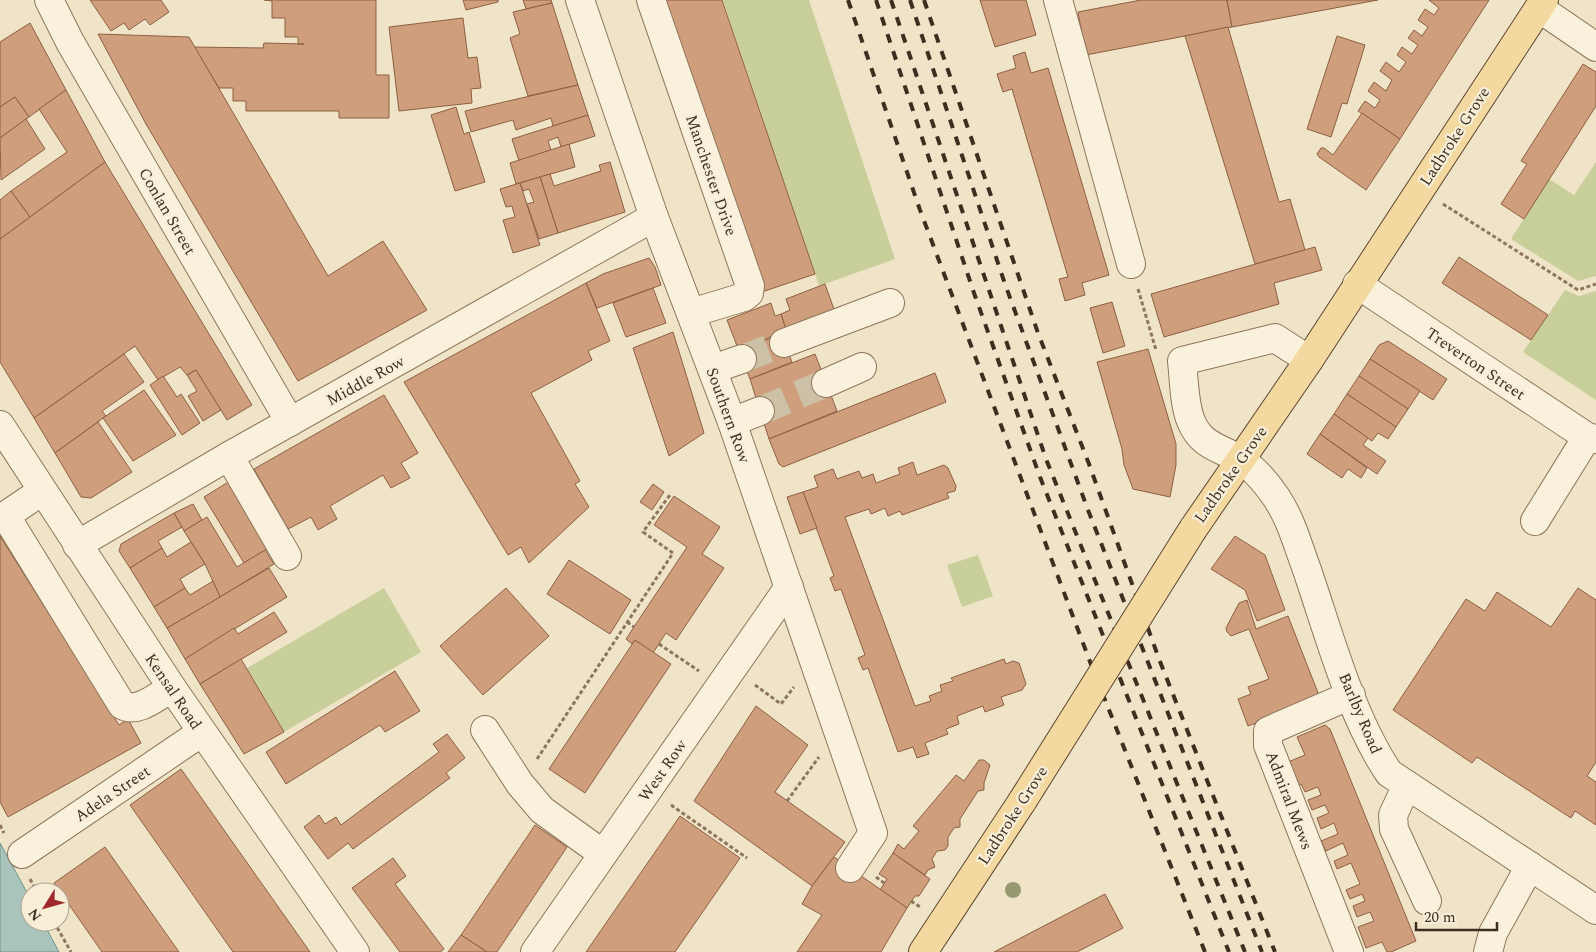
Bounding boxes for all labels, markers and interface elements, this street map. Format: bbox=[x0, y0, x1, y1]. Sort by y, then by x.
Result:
street label: Ladbroke Grove bbox=[1414, 82, 1496, 191]
street label: Manchester Drive bbox=[679, 111, 743, 239]
street label: Conlan Street bbox=[132, 163, 202, 260]
street label: Treverton Street bbox=[1421, 322, 1530, 406]
street label: Middle Row bbox=[322, 349, 410, 412]
street label: Southern Row bbox=[700, 364, 757, 467]
street label: Ladbroke Grove bbox=[1188, 421, 1273, 528]
street label: Kensal Road bbox=[139, 649, 208, 735]
street label: Barlby Road bbox=[1332, 669, 1388, 758]
street label: West Row bbox=[633, 734, 693, 806]
street label: Admiral Mews bbox=[1259, 747, 1319, 853]
street label: Adela Street bbox=[70, 759, 156, 828]
street label: Ladbroke Grove bbox=[972, 761, 1054, 870]
north arrow bbox=[20, 882, 70, 932]
scale bar bbox=[1416, 900, 1497, 932]
text: N bbox=[23, 904, 47, 925]
text: 20 m bbox=[1424, 906, 1456, 929]

